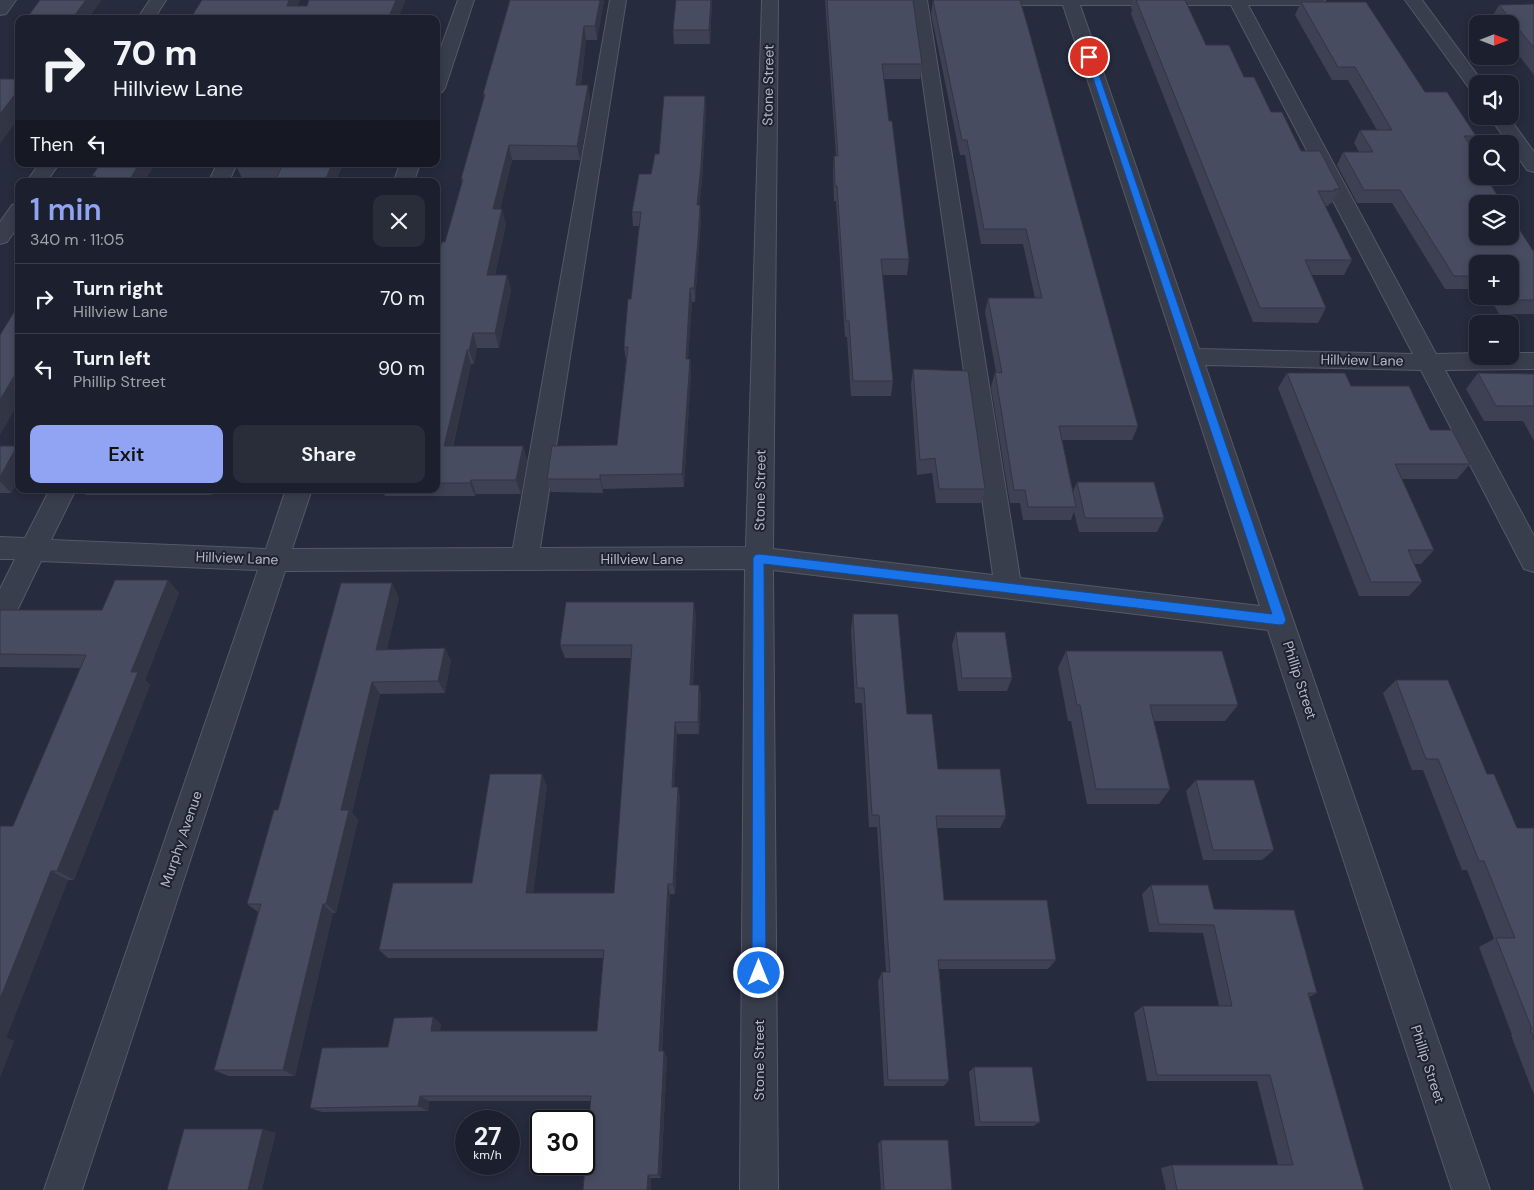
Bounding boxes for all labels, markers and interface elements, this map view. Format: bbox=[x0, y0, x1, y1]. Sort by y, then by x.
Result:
north arrow bbox=[1469, 15, 1519, 65]
map controls bbox=[1469, 15, 1519, 365]
text: 70 m bbox=[113, 30, 197, 76]
icon: right bbox=[30, 35, 95, 100]
pin bbox=[1068, 36, 1110, 78]
icon: arrive bbox=[1075, 43, 1103, 71]
street label: Stone Street bbox=[758, 44, 778, 126]
text: Hillview Lane bbox=[113, 74, 243, 103]
button: sound bbox=[1469, 75, 1519, 125]
icon: left bbox=[83, 130, 111, 158]
text: Then bbox=[30, 132, 73, 157]
button: search bbox=[1469, 135, 1519, 185]
text: 1 min bbox=[30, 190, 102, 229]
button: close bbox=[373, 195, 425, 247]
button: layers bbox=[1469, 195, 1519, 245]
text: 340 m · 11:05 bbox=[30, 229, 124, 250]
button: + bbox=[1469, 255, 1519, 305]
text: Turn right bbox=[73, 276, 163, 301]
icon: right bbox=[30, 285, 58, 313]
text: 70 m bbox=[380, 286, 425, 311]
text: Hillview Lane bbox=[73, 301, 168, 322]
button: − bbox=[1469, 315, 1519, 365]
text: Turn left bbox=[73, 346, 151, 371]
street label: Hillview Lane bbox=[1320, 350, 1404, 370]
icon: left bbox=[30, 355, 58, 383]
text: 90 m bbox=[378, 356, 425, 381]
text: Phillip Street bbox=[73, 371, 166, 392]
button: Exit bbox=[30, 425, 223, 483]
button: Share bbox=[233, 425, 425, 483]
street label: Stone Street bbox=[750, 449, 770, 531]
street label: Hillview Lane bbox=[195, 548, 279, 568]
street label: Hillview Lane bbox=[601, 550, 684, 568]
street label: Phillip Street bbox=[1279, 639, 1321, 721]
street label: Murphy Avenue bbox=[156, 788, 206, 890]
position arrow bbox=[732, 946, 784, 998]
street label: Stone Street bbox=[750, 1019, 768, 1101]
street label: Phillip Street bbox=[1407, 1023, 1449, 1105]
speed limit sign: 30 bbox=[530, 1110, 595, 1175]
text: 27 bbox=[474, 1120, 501, 1153]
text: km/h bbox=[473, 1147, 502, 1163]

